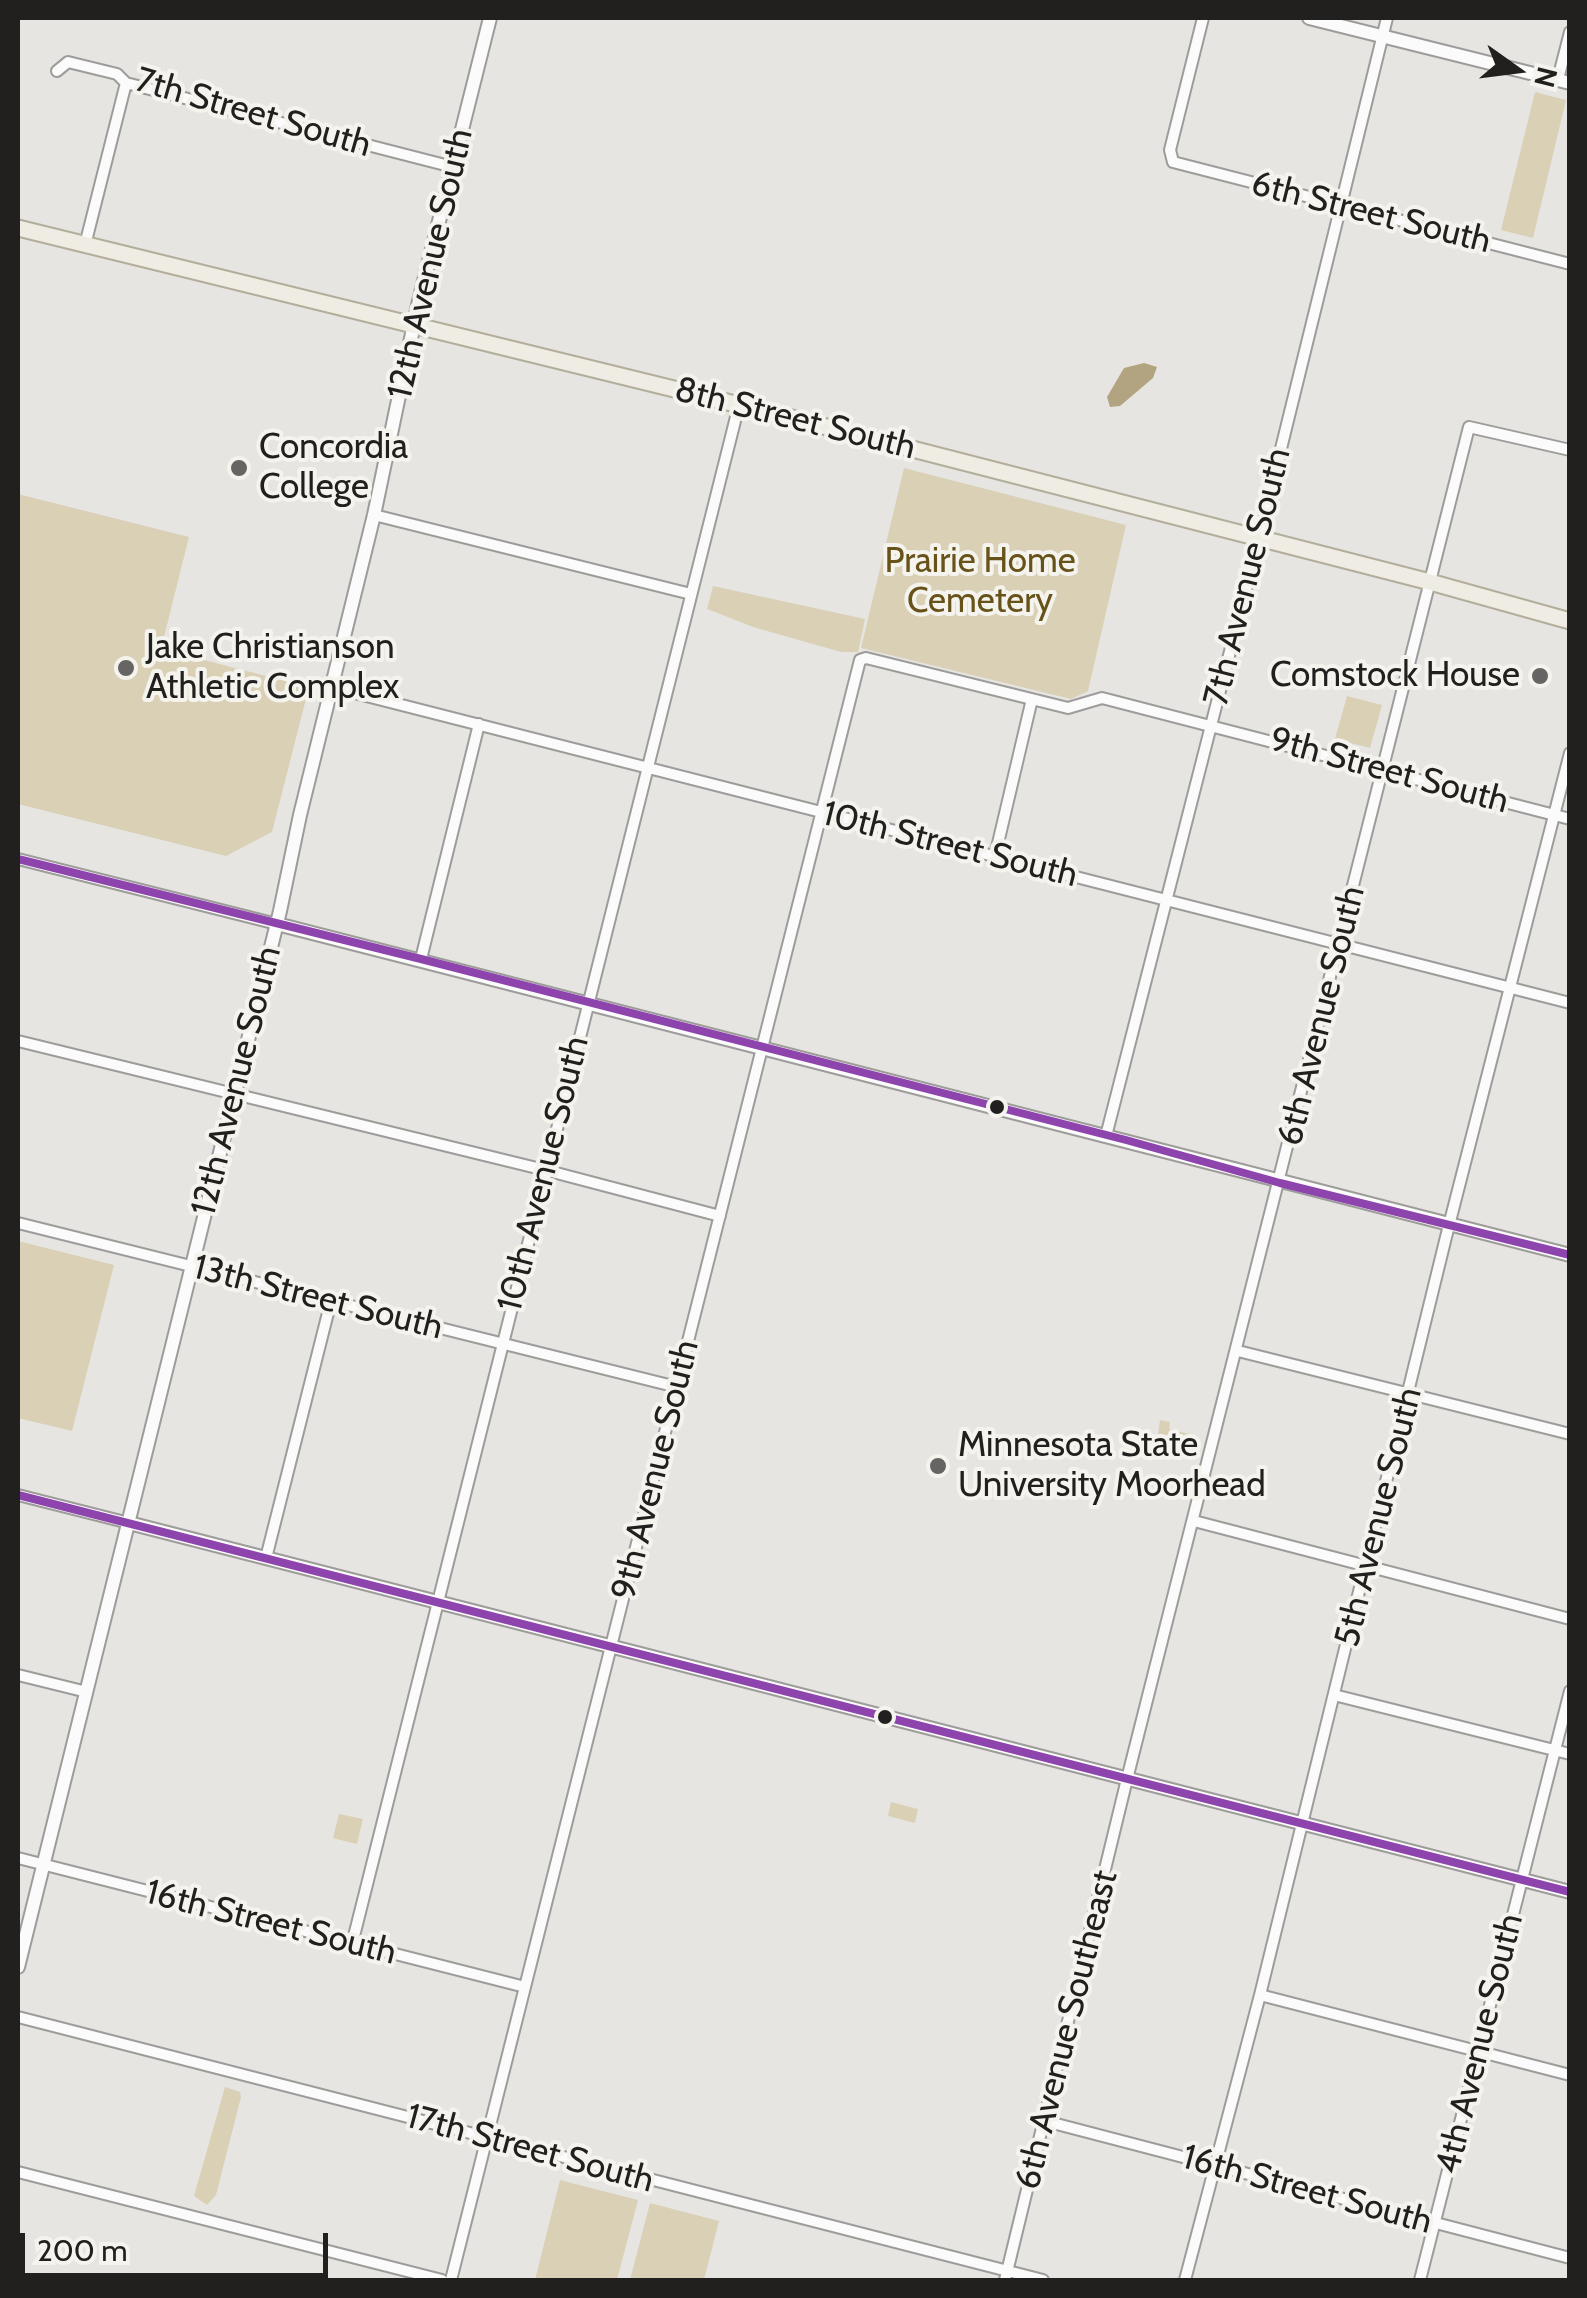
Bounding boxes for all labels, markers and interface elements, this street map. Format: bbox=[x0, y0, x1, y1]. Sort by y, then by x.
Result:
north arrow bbox=[1467, 20, 1567, 120]
street label: 7th Street South bbox=[130, 59, 376, 167]
text: N bbox=[1527, 64, 1565, 91]
street label: 12th Avenue South bbox=[379, 125, 483, 403]
street label: 6th Street South bbox=[1247, 163, 1495, 263]
street label: 8th Street South bbox=[670, 369, 920, 469]
place label: Concordia College bbox=[259, 427, 408, 509]
street label: 7th Avenue South bbox=[1196, 444, 1300, 710]
marker: Concordia College bbox=[228, 457, 250, 479]
park label: Prairie Home Cemetery bbox=[884, 541, 1076, 623]
place label: Jake Christianson Athletic Complex bbox=[146, 627, 399, 709]
place label: Comstock House bbox=[1270, 655, 1520, 697]
marker: Jake Christianson Athletic Complex bbox=[115, 657, 137, 679]
marker: Comstock House bbox=[1529, 665, 1551, 687]
street label: 9th Street South bbox=[1265, 719, 1513, 823]
street label: 10th Street South bbox=[818, 793, 1082, 897]
street label: 6th Avenue South bbox=[1269, 882, 1375, 1150]
street label: 12th Avenue South bbox=[183, 942, 291, 1220]
street label: 10th Avenue South bbox=[489, 1032, 599, 1316]
unlabelled marker bbox=[987, 1097, 1007, 1117]
street label: 13th Street South bbox=[189, 1247, 447, 1349]
street label: 9th Avenue South bbox=[603, 1336, 709, 1604]
street label: 5th Avenue South bbox=[1327, 1383, 1431, 1651]
place label: Minnesota State University Moorhead bbox=[958, 1425, 1266, 1507]
marker: Minnesota State University Moorhead bbox=[927, 1455, 949, 1477]
unlabelled marker bbox=[875, 1707, 895, 1727]
street label: 6th Avenue Southeast bbox=[1007, 1866, 1127, 2194]
street label: 16th Street South bbox=[141, 1872, 401, 1974]
street label: 4th Avenue South bbox=[1427, 1910, 1533, 2178]
street label: 17th Street South bbox=[402, 2096, 658, 2202]
street label: 16th Street South bbox=[1178, 2137, 1436, 2243]
scale bar bbox=[25, 2213, 332, 2275]
text: 200 m bbox=[37, 2232, 128, 2269]

